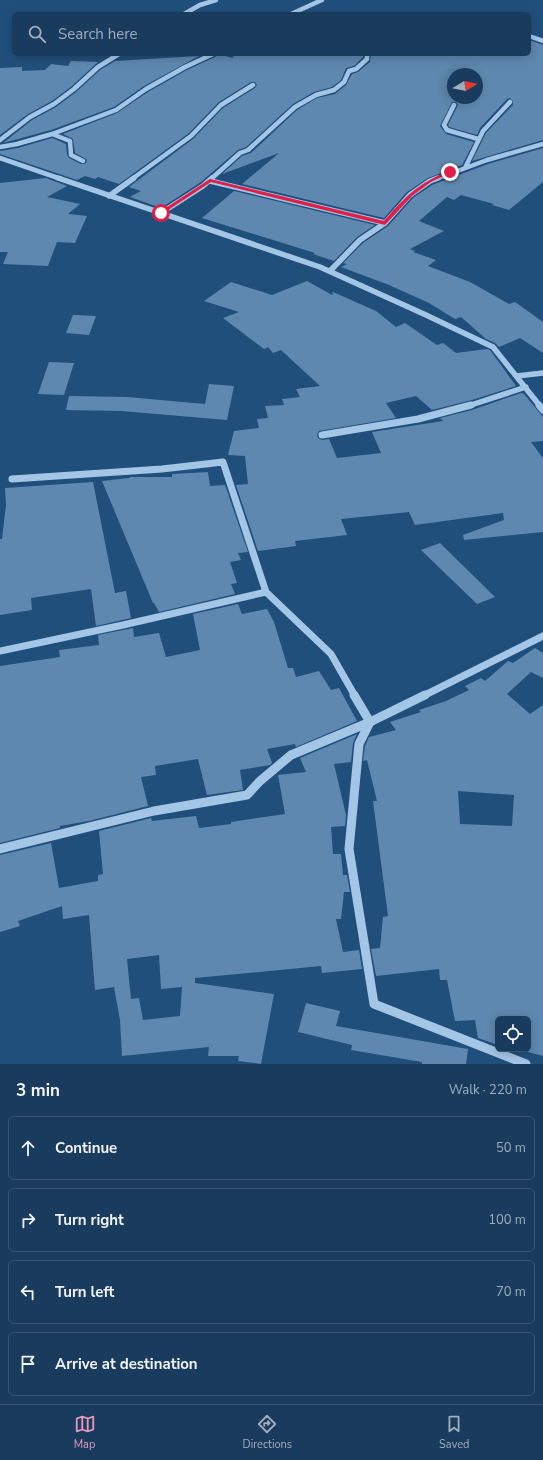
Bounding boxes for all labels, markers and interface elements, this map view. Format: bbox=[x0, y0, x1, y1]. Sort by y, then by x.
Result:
search box bbox=[12, 12, 531, 56]
icon: search bbox=[26, 23, 48, 45]
text: Search here bbox=[58, 24, 138, 44]
north arrow bbox=[447, 68, 483, 104]
route end bbox=[441, 163, 459, 181]
route start bbox=[152, 204, 170, 222]
map controls bbox=[495, 1016, 531, 1052]
button: locate bbox=[495, 1016, 531, 1052]
text: 3 min bbox=[16, 1079, 60, 1102]
text: Walk · 220 m bbox=[449, 1081, 527, 1099]
icon: ahead bbox=[17, 1137, 39, 1159]
text: Continue bbox=[55, 1138, 117, 1158]
text: 50 m bbox=[496, 1139, 526, 1157]
icon: right bbox=[17, 1209, 39, 1231]
text: Turn right bbox=[55, 1210, 124, 1230]
text: 100 m bbox=[488, 1211, 526, 1229]
icon: left bbox=[17, 1281, 39, 1303]
text: Turn left bbox=[55, 1282, 114, 1302]
text: 70 m bbox=[496, 1283, 526, 1301]
icon: arrive bbox=[17, 1353, 39, 1375]
text: Arrive at destination bbox=[55, 1354, 198, 1374]
tab: Map bbox=[74, 1413, 96, 1452]
tab: Directions bbox=[243, 1413, 292, 1452]
tab: Saved bbox=[439, 1413, 469, 1452]

